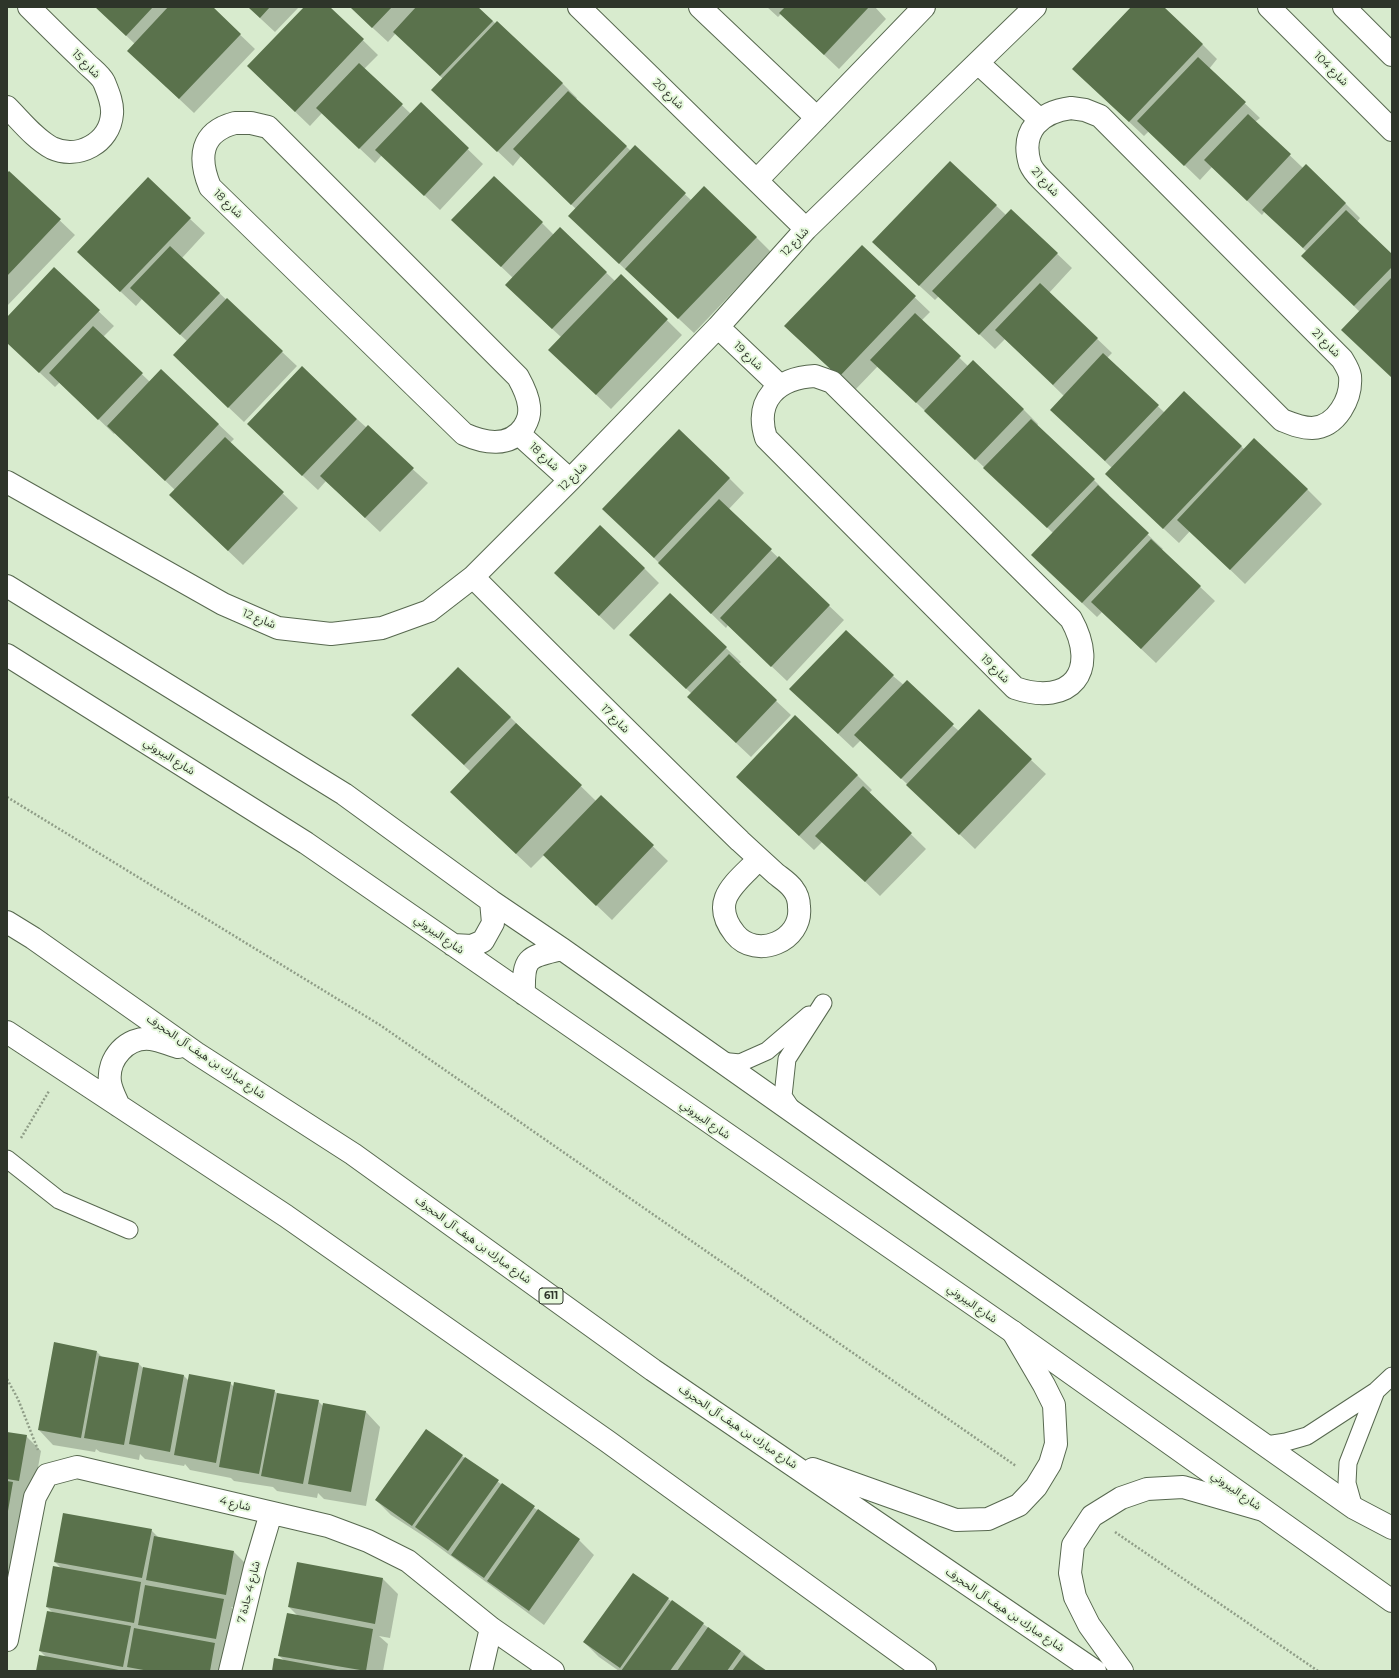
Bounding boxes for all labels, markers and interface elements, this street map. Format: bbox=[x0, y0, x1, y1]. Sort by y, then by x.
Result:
street label: شارع 15 bbox=[69, 47, 103, 81]
street label: شارع 104 bbox=[1311, 49, 1351, 89]
street label: شارع 20 bbox=[650, 76, 686, 112]
street label: شارع 21 bbox=[1029, 165, 1061, 199]
street label: شارع 18 bbox=[211, 187, 245, 221]
street label: شارع 12 bbox=[778, 225, 812, 259]
street label: شارع 21 bbox=[1309, 326, 1343, 360]
street label: شارع 19 bbox=[731, 339, 765, 373]
street label: شارع 18 bbox=[527, 440, 561, 474]
street label: شارع 12 bbox=[556, 460, 590, 494]
street label: شارع 12 bbox=[241, 606, 277, 632]
street label: شارع 19 bbox=[978, 652, 1012, 686]
street label: شارع 17 bbox=[598, 702, 632, 736]
street label: شارع البيروني bbox=[141, 736, 197, 778]
street label: شارع البيروني bbox=[411, 913, 467, 957]
street label: شارع مبارك بن هيف آل الحجرف bbox=[144, 1012, 268, 1102]
street label: شارع البيروني bbox=[677, 1098, 733, 1142]
street label: شارع مبارك بن هيف آل الحجرف bbox=[412, 1193, 534, 1287]
street label: شارع البيروني bbox=[944, 1282, 1000, 1326]
road number: 611 bbox=[539, 1288, 563, 1304]
street label: شارع مبارك بن هيف آل الحجرف bbox=[676, 1382, 800, 1472]
street label: شارع البيروني bbox=[1208, 1469, 1264, 1513]
street label: شارع 4 bbox=[218, 1494, 252, 1514]
street label: شارع 4 جادة 7 bbox=[235, 1560, 263, 1624]
street label: شارع مبارك بن هيف آل الحجرف bbox=[943, 1565, 1067, 1655]

